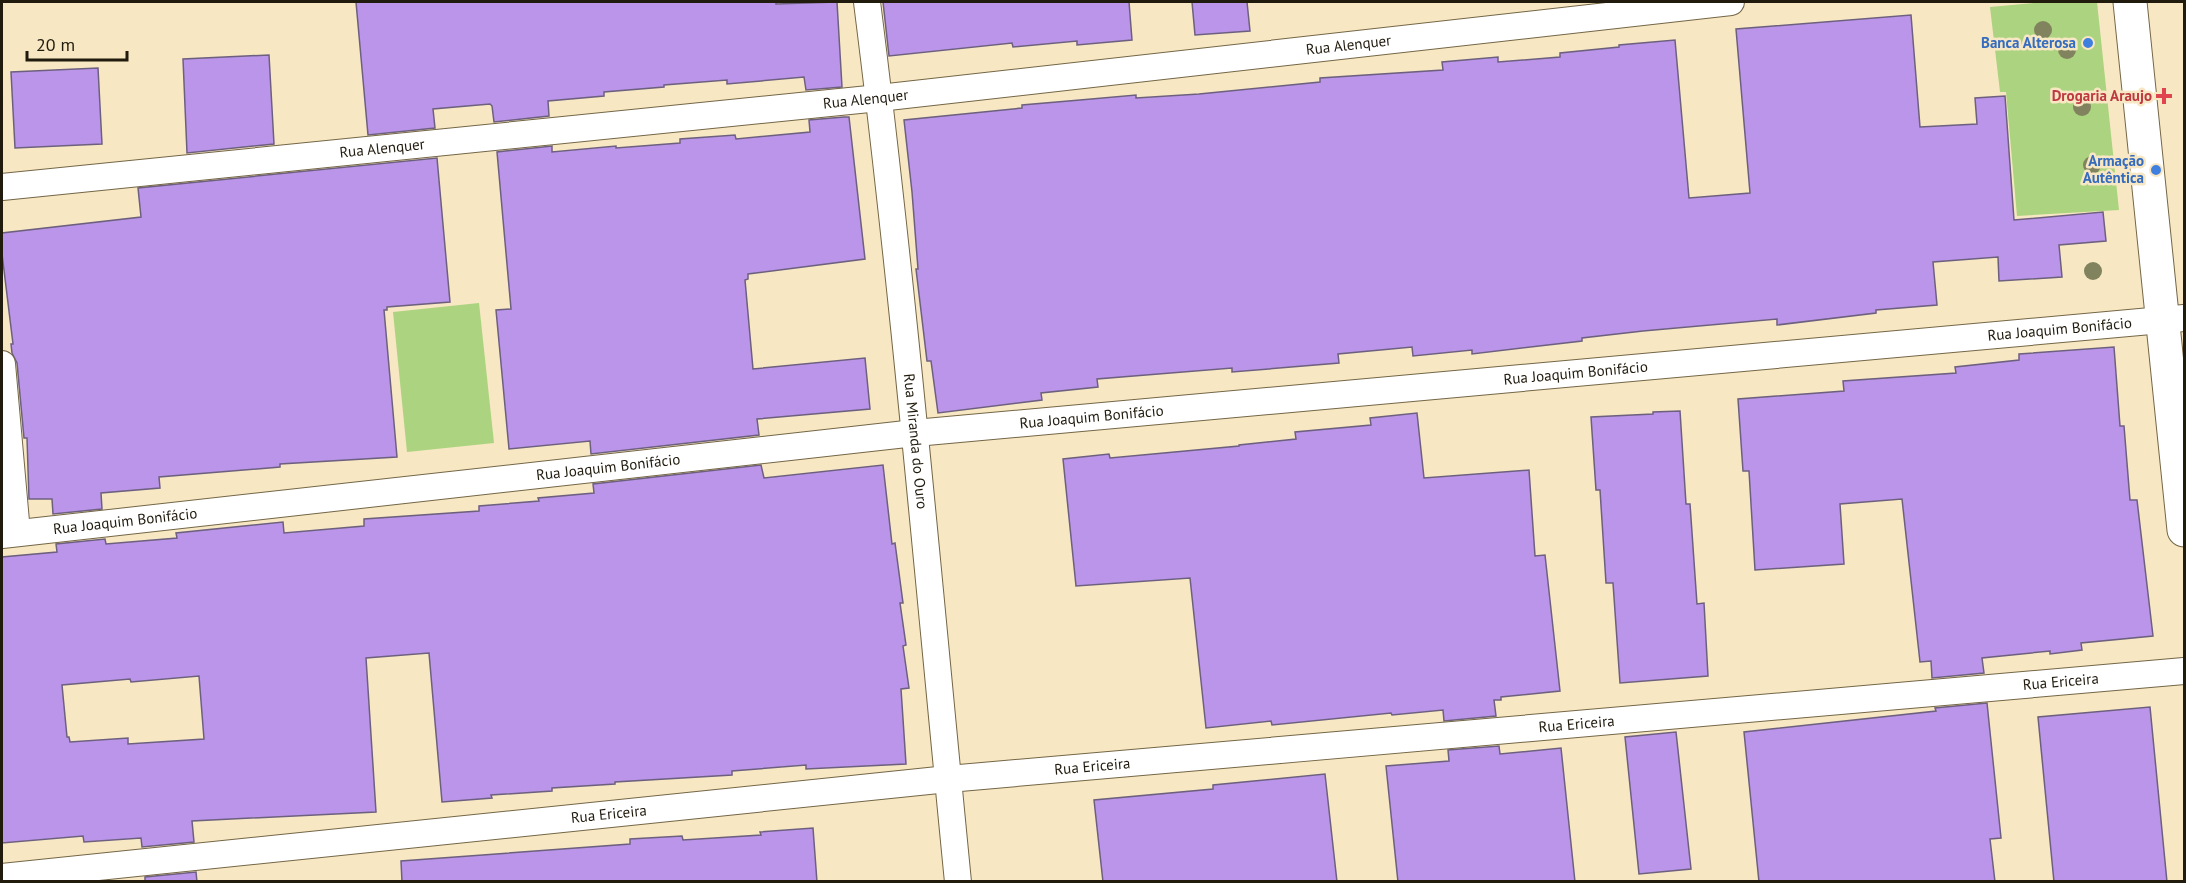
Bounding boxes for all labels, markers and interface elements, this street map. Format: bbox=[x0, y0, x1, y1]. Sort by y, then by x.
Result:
scale bar bbox=[27, 24, 128, 62]
street label: Rua Alenquer bbox=[1305, 30, 1392, 59]
text: 20 m bbox=[36, 33, 75, 56]
place label: Banca Alterosa bbox=[1981, 33, 2076, 52]
marker: Banca Alterosa bbox=[2081, 36, 2095, 50]
street label: Rua Alenquer bbox=[822, 85, 909, 113]
place label: Drogaria Araujo bbox=[2052, 86, 2152, 105]
marker: Drogaria Araujo bbox=[2157, 89, 2171, 103]
street label: Rua Alenquer bbox=[338, 134, 426, 162]
place label: Armação Autêntica bbox=[2083, 151, 2144, 187]
marker: Armação Autêntica bbox=[2149, 163, 2163, 177]
street label: Rua Joaquim Bonifácio bbox=[1987, 313, 2133, 345]
street label: Rua Joaquim Bonifácio bbox=[1503, 357, 1649, 389]
street label: Rua Miranda do Ouro bbox=[900, 373, 932, 510]
street label: Rua Joaquim Bonifácio bbox=[1019, 401, 1164, 432]
street label: Rua Joaquim Bonifácio bbox=[535, 449, 681, 484]
street label: Rua Joaquim Bonifácio bbox=[52, 503, 198, 538]
street label: Rua Ericeira bbox=[2022, 668, 2099, 694]
street label: Rua Ericeira bbox=[1538, 711, 1615, 736]
street label: Rua Ericeira bbox=[1054, 753, 1131, 779]
street label: Rua Ericeira bbox=[570, 800, 648, 827]

